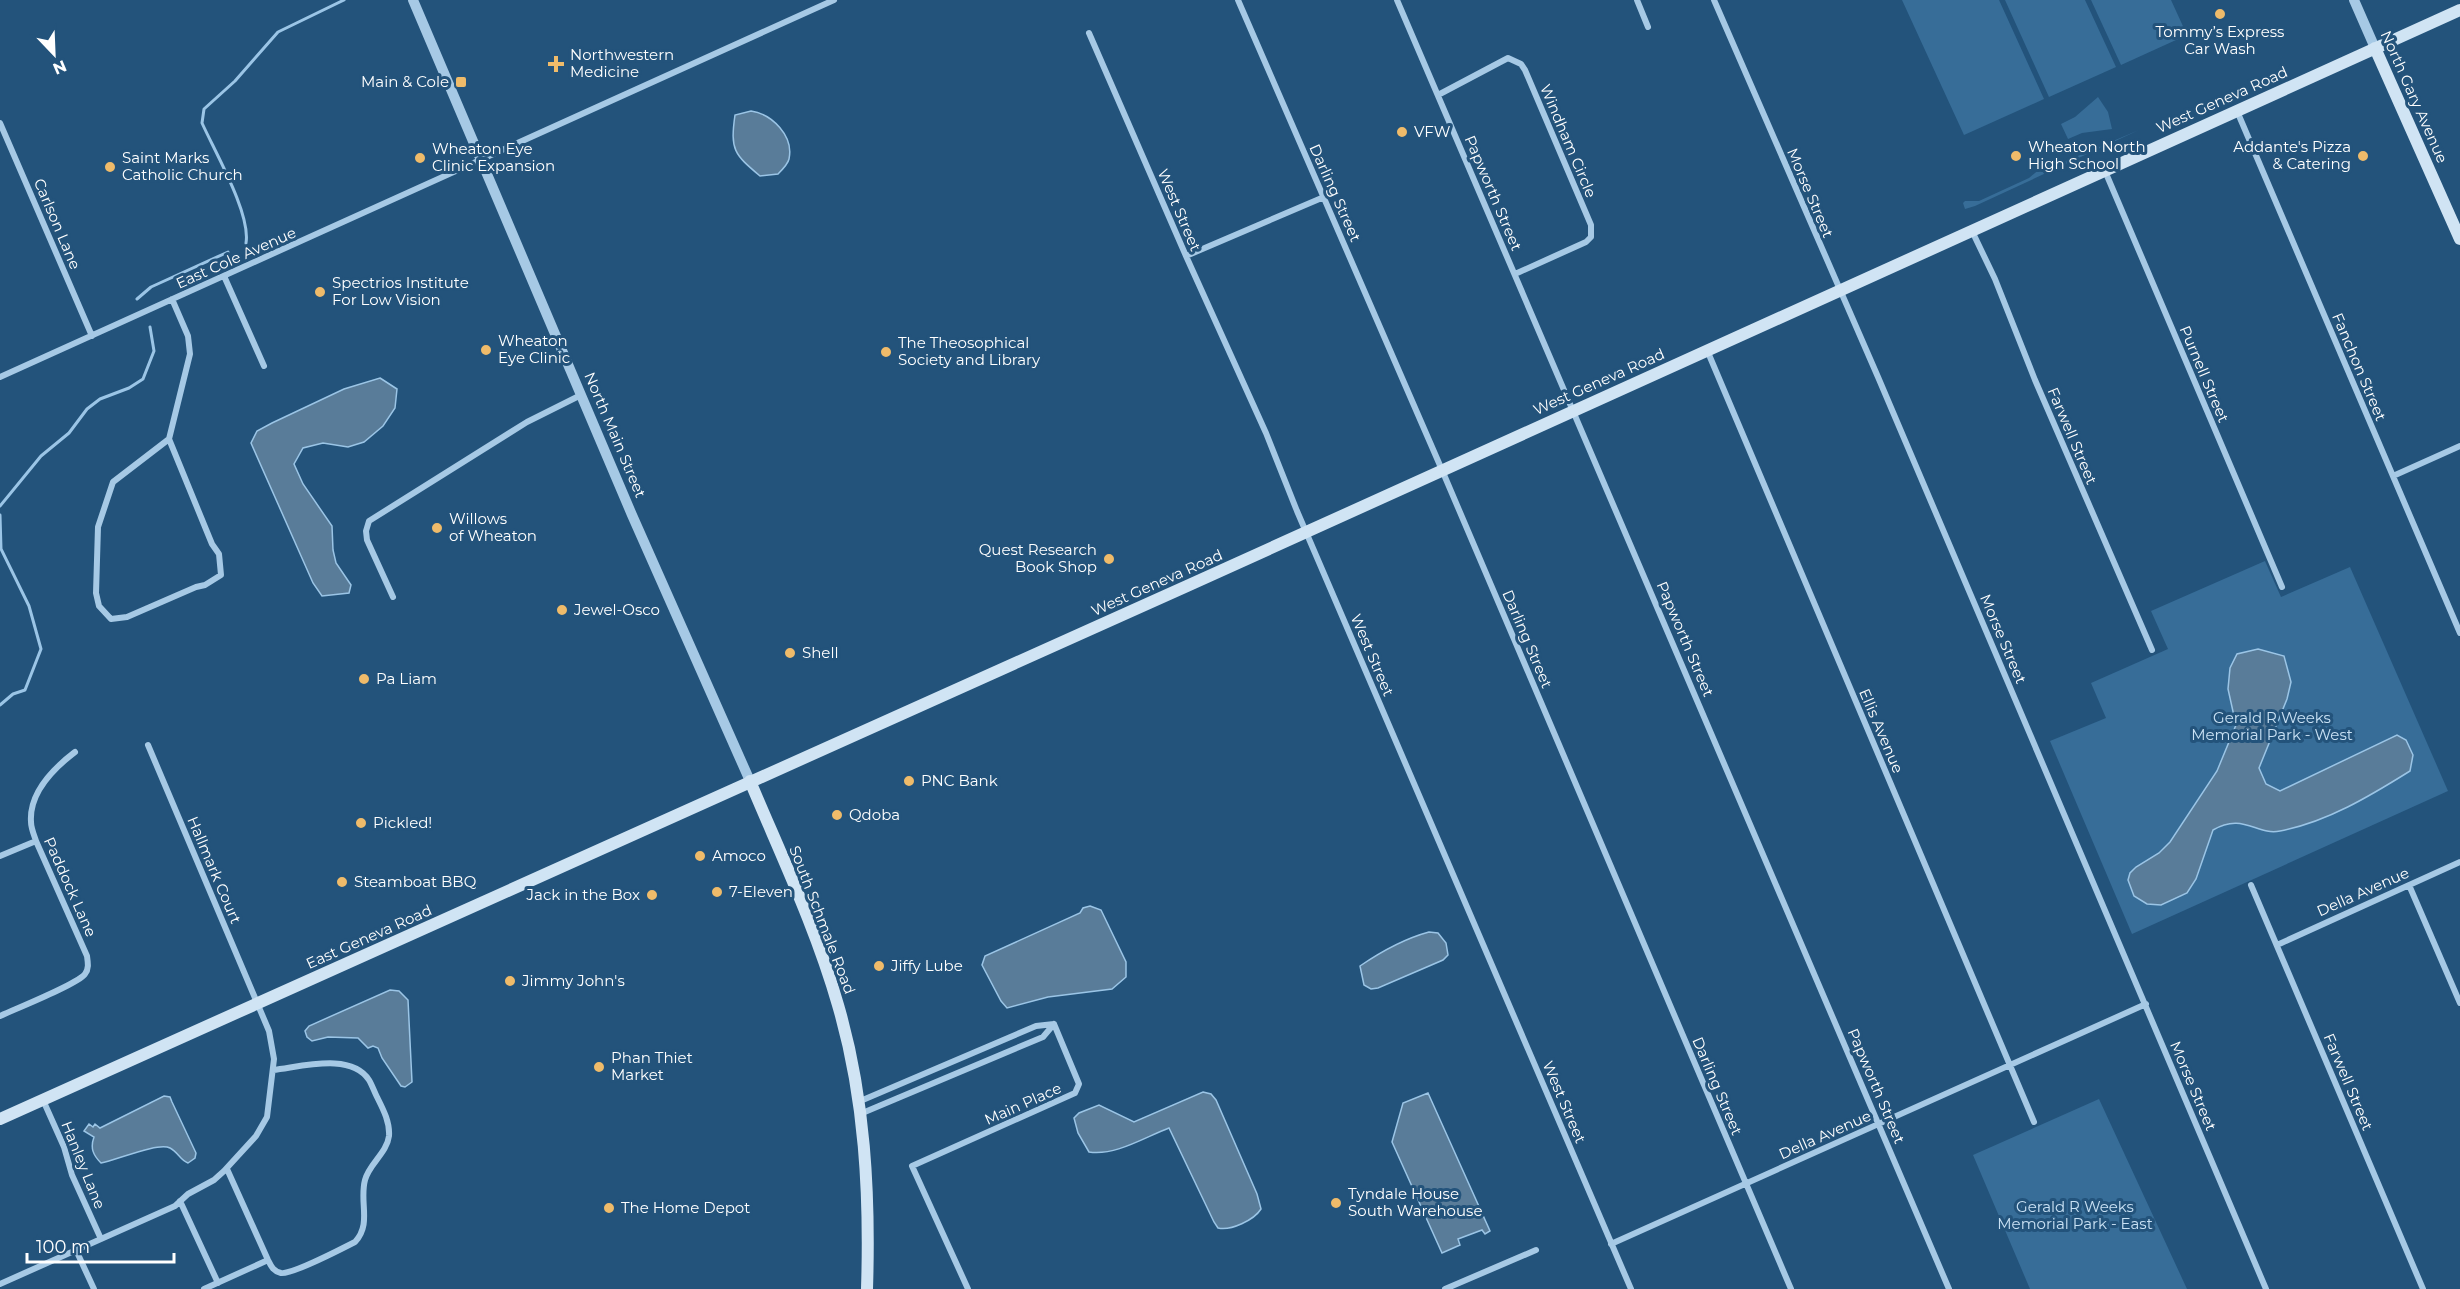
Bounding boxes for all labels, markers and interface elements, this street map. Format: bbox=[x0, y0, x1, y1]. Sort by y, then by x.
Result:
marker: Tommy’s Express Car Wash bbox=[2213, 7, 2227, 21]
place label: Tommy’s Express Car Wash bbox=[2156, 22, 2284, 58]
north arrow bbox=[24, 24, 84, 84]
street label: North Gary Avenue bbox=[2377, 28, 2452, 166]
place label: Northwestern Medicine bbox=[570, 45, 674, 81]
marker: Northwestern Medicine bbox=[547, 55, 565, 73]
text: N bbox=[50, 56, 69, 79]
street label: West Geneva Road bbox=[2153, 62, 2290, 137]
place label: Main & Cole bbox=[361, 72, 449, 91]
marker: Main & Cole bbox=[454, 75, 468, 89]
street label: Windham Circle bbox=[1536, 81, 1601, 200]
place label: VFW bbox=[1414, 122, 1451, 141]
marker: VFW bbox=[1395, 125, 1409, 139]
street label: Papworth Street bbox=[1461, 132, 1526, 253]
place label: Wheaton North High School bbox=[2028, 137, 2146, 173]
place label: Addante's Pizza & Catering bbox=[2233, 137, 2351, 173]
place label: Wheaton Eye Clinic Expansion bbox=[432, 139, 555, 175]
street label: Darling Street bbox=[1305, 141, 1365, 245]
street label: Morse Street bbox=[1783, 145, 1838, 240]
place label: Saint Marks Catholic Church bbox=[122, 148, 243, 184]
marker: Wheaton North High School bbox=[2009, 149, 2023, 163]
marker: Addante's Pizza & Catering bbox=[2356, 149, 2370, 163]
marker: Wheaton Eye Clinic Expansion bbox=[413, 151, 427, 165]
marker: Saint Marks Catholic Church bbox=[103, 160, 117, 174]
street label: West Street bbox=[1154, 166, 1205, 254]
street label: Carlson Lane bbox=[30, 175, 85, 272]
street label: East Cole Avenue bbox=[173, 223, 299, 293]
place label: Spectrios Institute For Low Vision bbox=[332, 273, 469, 309]
marker: Spectrios Institute For Low Vision bbox=[313, 285, 327, 299]
street label: Fanchon Street bbox=[2328, 310, 2391, 424]
street label: Purnell Street bbox=[2176, 323, 2233, 425]
place label: Wheaton Eye Clinic bbox=[498, 331, 570, 367]
place label: The Theosophical Society and Library bbox=[898, 333, 1041, 369]
marker: Wheaton Eye Clinic bbox=[479, 343, 493, 357]
street label: West Geneva Road bbox=[1530, 344, 1667, 419]
marker: The Theosophical Society and Library bbox=[879, 345, 893, 359]
street label: North Main Street bbox=[580, 369, 651, 500]
street label: Farwell Street bbox=[2043, 384, 2101, 487]
place label: Willows of Wheaton bbox=[449, 509, 537, 545]
marker: Willows of Wheaton bbox=[430, 521, 444, 535]
place label: Quest Research Book Shop bbox=[979, 540, 1097, 576]
street label: West Geneva Road bbox=[1088, 545, 1225, 620]
marker: Quest Research Book Shop bbox=[1102, 552, 1116, 566]
street label: Papworth Street bbox=[1653, 578, 1718, 699]
street label: Darling Street bbox=[1498, 587, 1557, 691]
street label: Morse Street bbox=[1976, 591, 2031, 686]
place label: Jewel-Osco bbox=[573, 600, 660, 619]
marker: Jewel-Osco bbox=[555, 603, 569, 617]
street label: West Street bbox=[1347, 611, 1398, 699]
place label: Shell bbox=[802, 643, 839, 662]
marker: Shell bbox=[783, 646, 797, 660]
place label: Pa Liam bbox=[376, 669, 437, 688]
marker: Pa Liam bbox=[357, 672, 371, 686]
street label: Ellis Avenue bbox=[1855, 686, 1908, 776]
park label: Gerald R Weeks Memorial Park - West bbox=[2191, 708, 2353, 744]
place label: PNC Bank bbox=[921, 771, 998, 790]
marker: PNC Bank bbox=[902, 774, 916, 788]
place label: Qdoba bbox=[849, 805, 900, 824]
marker: Qdoba bbox=[830, 808, 844, 822]
street label: Hallmark Court bbox=[183, 813, 246, 926]
place label: Pickled! bbox=[373, 813, 432, 832]
marker: Pickled! bbox=[354, 816, 368, 830]
street label: Paddock Lane bbox=[40, 834, 101, 940]
street label: South Schmale Road bbox=[785, 843, 860, 997]
place label: Amoco bbox=[712, 846, 766, 865]
marker: Amoco bbox=[693, 849, 707, 863]
street label: Della Avenue bbox=[2314, 863, 2412, 920]
place label: Steamboat BBQ bbox=[354, 872, 477, 891]
marker: Steamboat BBQ bbox=[335, 875, 349, 889]
place label: 7-Eleven bbox=[729, 882, 793, 901]
place label: Jack in the Box bbox=[526, 885, 640, 904]
marker: 7-Eleven bbox=[710, 885, 724, 899]
marker: Jack in the Box bbox=[645, 888, 659, 902]
street label: East Geneva Road bbox=[303, 900, 435, 973]
place label: Jiffy Lube bbox=[890, 956, 963, 975]
marker: Jiffy Lube bbox=[872, 959, 886, 973]
place label: Jimmy John's bbox=[521, 971, 625, 990]
marker: Jimmy John's bbox=[503, 974, 517, 988]
street label: Papworth Street bbox=[1844, 1025, 1909, 1146]
street label: Farwell Street bbox=[2319, 1030, 2377, 1133]
street label: Darling Street bbox=[1688, 1034, 1747, 1138]
street label: Morse Street bbox=[2166, 1038, 2221, 1133]
place label: Phan Thiet Market bbox=[611, 1048, 693, 1084]
street label: West Street bbox=[1539, 1058, 1590, 1146]
marker: Phan Thiet Market bbox=[592, 1060, 606, 1074]
street label: Main Place bbox=[981, 1078, 1064, 1129]
street label: Della Avenue bbox=[1776, 1106, 1874, 1163]
street label: Hanley Lane bbox=[57, 1118, 110, 1212]
place label: Tyndale House South Warehouse bbox=[1348, 1184, 1482, 1220]
marker: Tyndale House South Warehouse bbox=[1329, 1196, 1343, 1210]
park label: Gerald R Weeks Memorial Park - East bbox=[1997, 1197, 2153, 1233]
place label: The Home Depot bbox=[621, 1198, 750, 1217]
marker: The Home Depot bbox=[602, 1201, 616, 1215]
scale bar bbox=[27, 1226, 174, 1264]
text: 100 m bbox=[36, 1236, 90, 1258]

